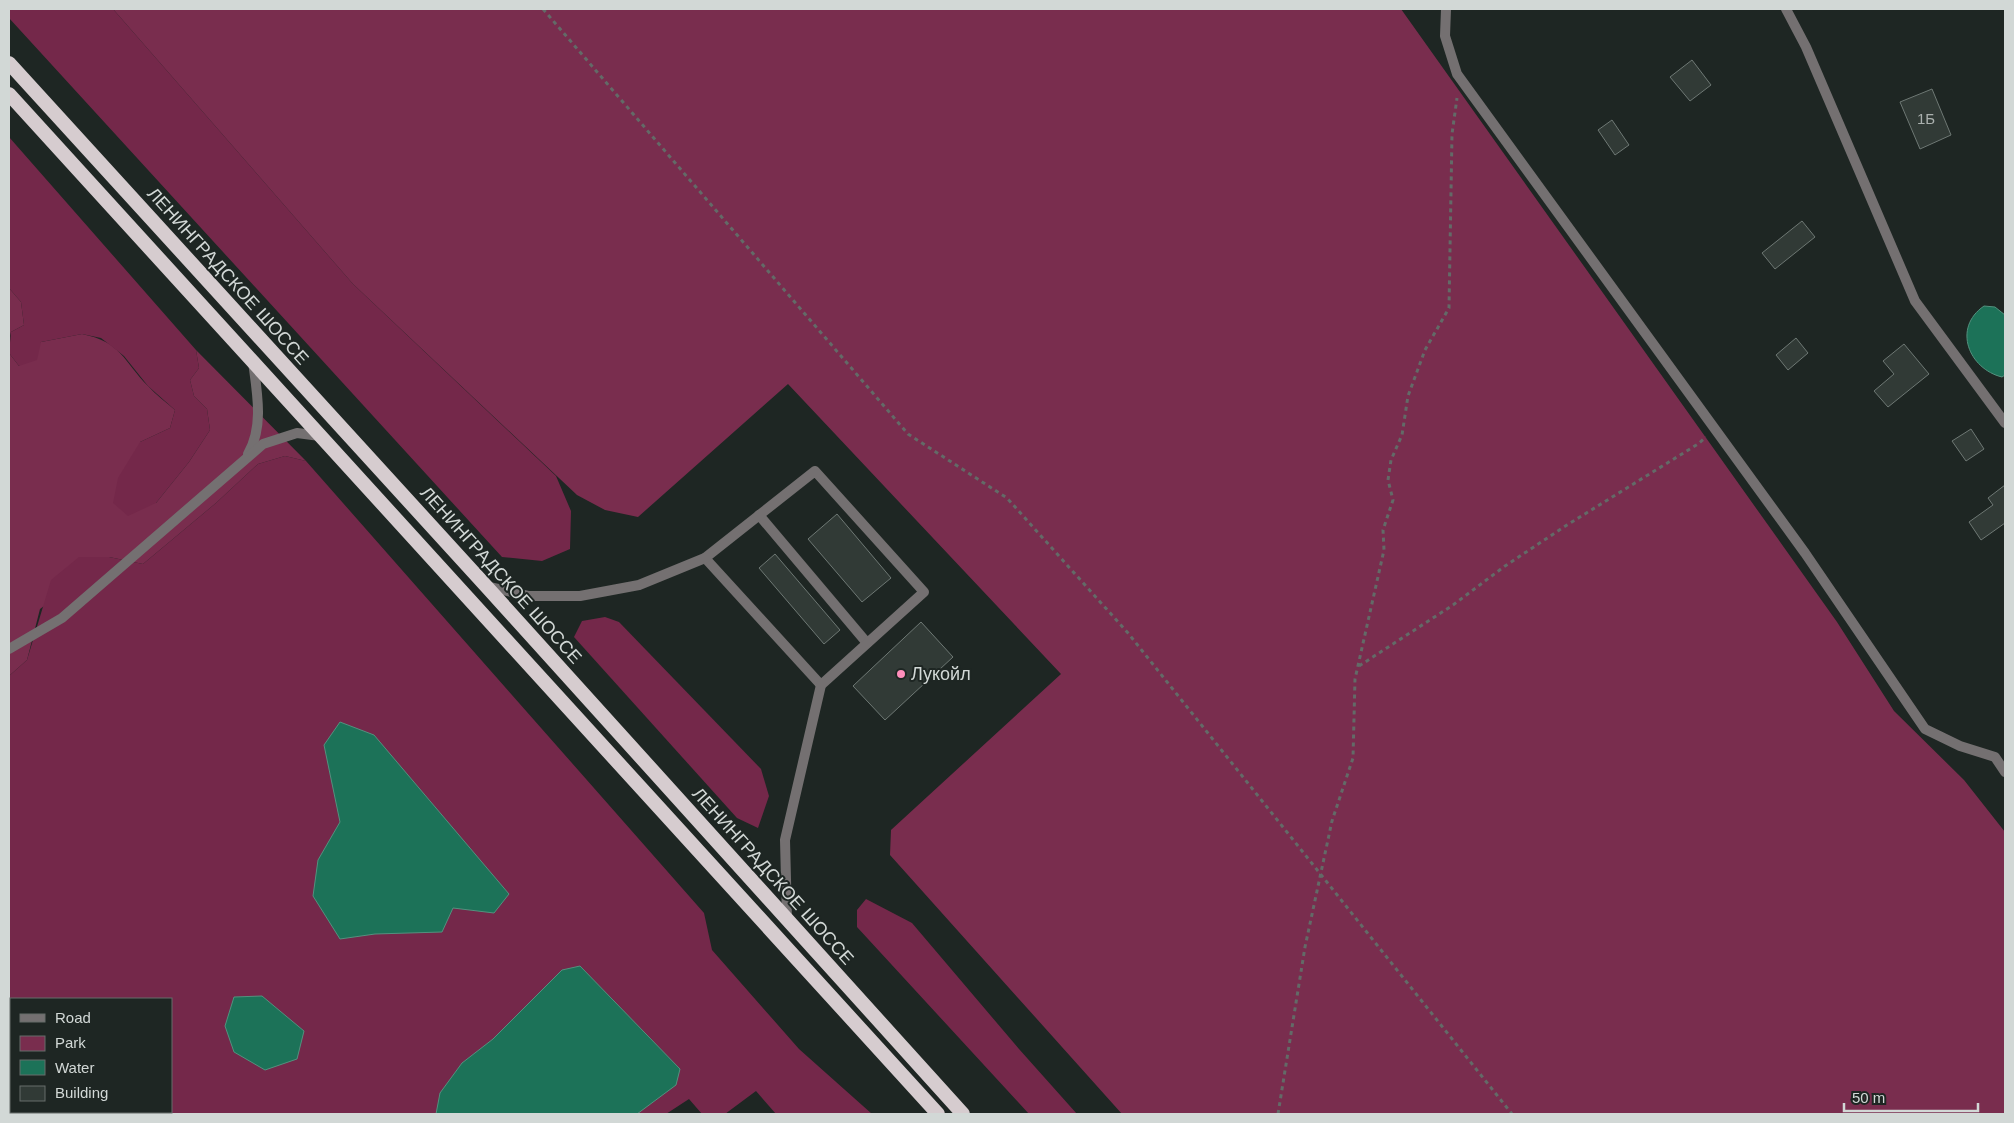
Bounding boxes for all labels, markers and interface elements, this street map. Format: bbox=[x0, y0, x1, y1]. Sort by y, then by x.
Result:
house number: 1Б bbox=[1917, 110, 1935, 127]
street label: ЛЕНИНГРАДСКОЕ ШОССЕ bbox=[143, 184, 313, 368]
street label: ЛЕНИНГРАДСКОЕ ШОССЕ bbox=[416, 483, 586, 667]
place label: Лукойл bbox=[911, 664, 971, 684]
marker: Лукойл bbox=[895, 668, 907, 680]
street label: ЛЕНИНГРАДСКОЕ ШОССЕ bbox=[688, 784, 858, 968]
legend bbox=[10, 998, 172, 1113]
text: Road bbox=[55, 1009, 91, 1026]
text: Park bbox=[55, 1034, 86, 1051]
text: Water bbox=[55, 1059, 94, 1076]
scale bar bbox=[1844, 1080, 1978, 1112]
text: Building bbox=[55, 1084, 108, 1101]
text: 50 m bbox=[1852, 1089, 1885, 1106]

